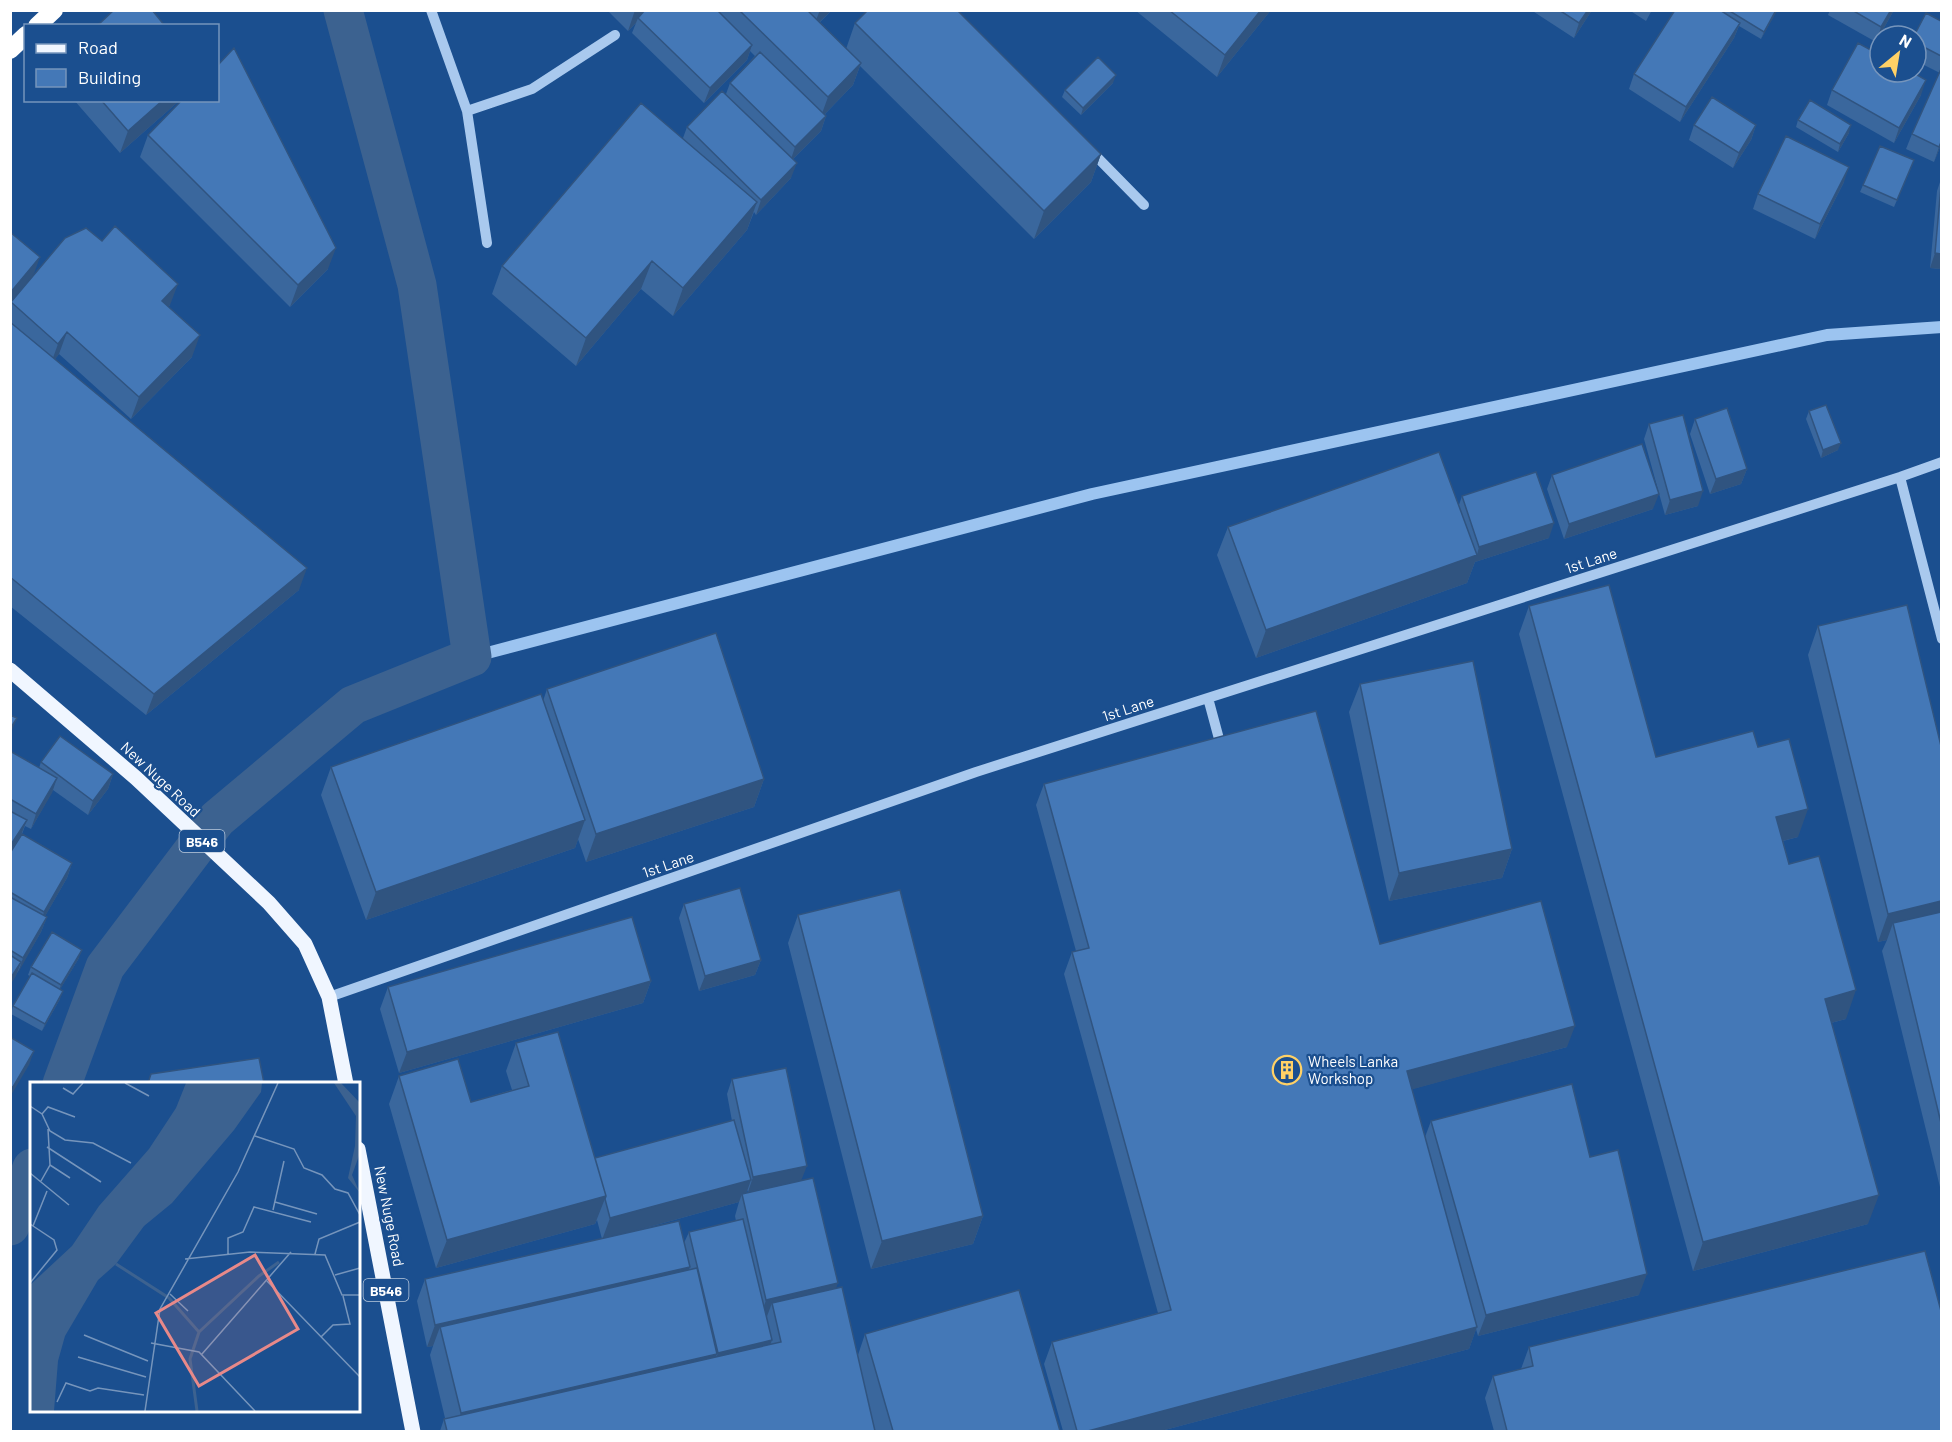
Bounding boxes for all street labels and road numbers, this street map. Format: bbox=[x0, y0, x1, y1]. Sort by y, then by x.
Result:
street label: 1st Lane bbox=[1563, 543, 1619, 577]
street label: 1st Lane bbox=[1100, 691, 1156, 725]
street label: New Nuge Road bbox=[118, 738, 204, 820]
road number: B546 bbox=[180, 830, 224, 852]
street label: 1st Lane bbox=[640, 847, 696, 881]
street label: New Nuge Road bbox=[371, 1164, 409, 1268]
road number: B546 bbox=[364, 1279, 408, 1301]

